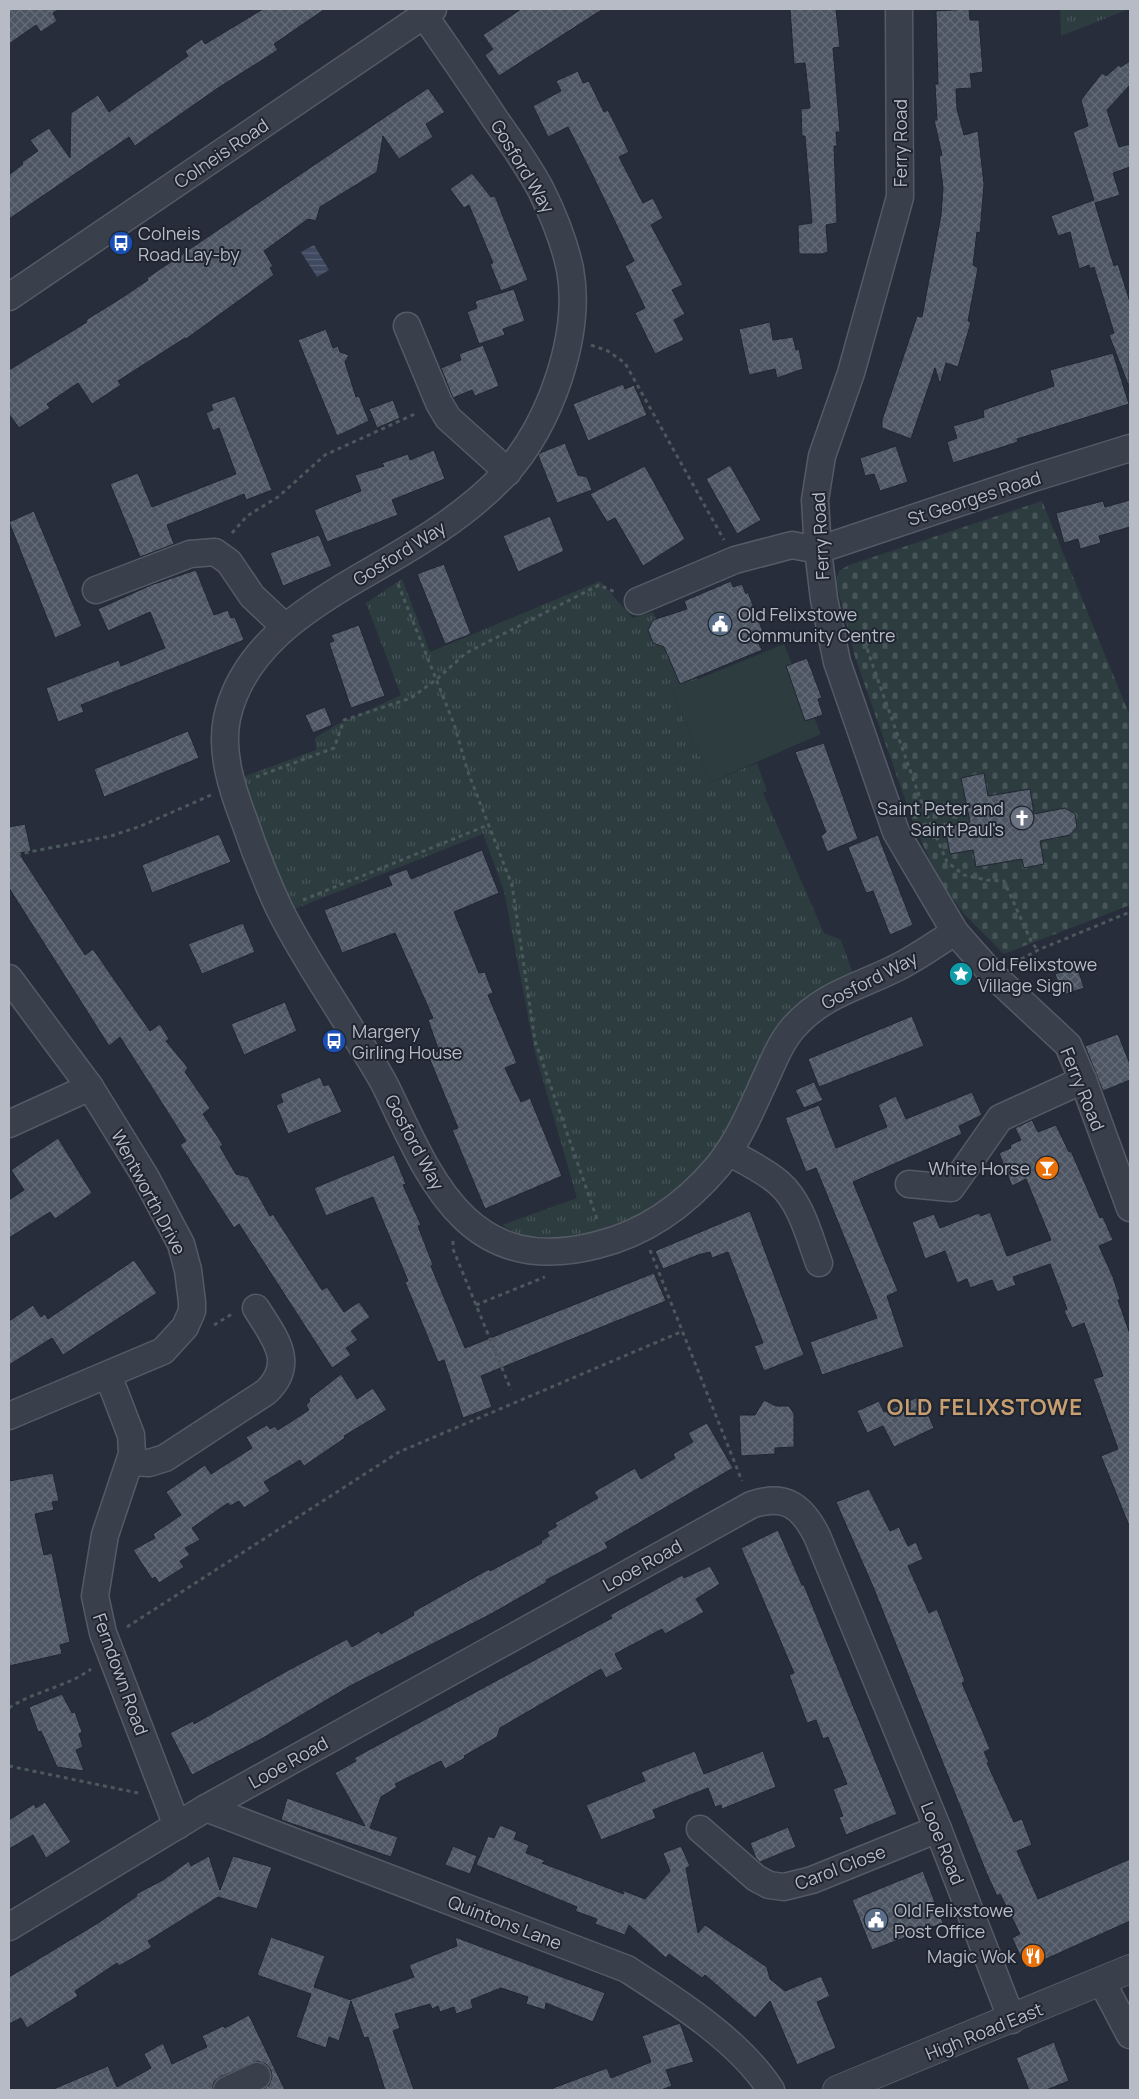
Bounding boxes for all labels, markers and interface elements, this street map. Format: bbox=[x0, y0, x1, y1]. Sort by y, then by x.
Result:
street label: Ferry Road bbox=[888, 99, 912, 187]
street label: Colneis Road bbox=[169, 113, 273, 193]
street label: Gosford Way bbox=[486, 115, 561, 218]
place label: Colneis Road Lay-by bbox=[138, 221, 240, 266]
bus stop icon: Colneis Road Lay-by bbox=[108, 230, 134, 256]
street label: St Georges Road bbox=[904, 465, 1044, 531]
street label: Ferry Road bbox=[806, 491, 834, 581]
street label: Gosford Way bbox=[348, 515, 450, 591]
place label: Old Felixstowe Community Centre bbox=[738, 602, 896, 647]
public building icon: Old Felixstowe Community Centre bbox=[707, 611, 733, 637]
place label: Saint Peter and Saint Paul's bbox=[877, 796, 1004, 841]
church icon: Saint Peter and Saint Paul's bbox=[1009, 805, 1035, 831]
street label: Gosford Way bbox=[817, 945, 922, 1015]
place label: Old Felixstowe Village Sign bbox=[978, 952, 1097, 997]
place icon: Old Felixstowe Village Sign bbox=[948, 961, 974, 987]
place label: Margery Girling House bbox=[352, 1019, 462, 1064]
bus stop icon: Margery Girling House bbox=[321, 1028, 347, 1054]
street label: Ferry Road bbox=[1055, 1044, 1111, 1134]
street label: Gosford Way bbox=[380, 1090, 450, 1194]
street label: Wentworth Drive bbox=[106, 1125, 192, 1259]
bar icon: White Horse bbox=[1034, 1155, 1060, 1181]
place label: White Horse bbox=[928, 1156, 1030, 1180]
district label: OLD FELIXSTOWE bbox=[887, 1392, 1083, 1422]
street label: Looe Road bbox=[598, 1533, 686, 1597]
street label: Ferndown Road bbox=[88, 1610, 154, 1738]
street label: Looe Road bbox=[244, 1730, 332, 1794]
street label: Looe Road bbox=[916, 1798, 970, 1888]
street label: Carol Close bbox=[791, 1839, 889, 1895]
street label: Quintons Lane bbox=[445, 1889, 565, 1955]
place label: Old Felixstowe Post Office bbox=[894, 1898, 1013, 1943]
public building icon: Old Felixstowe Post Office bbox=[863, 1907, 889, 1933]
restaurant icon: Magic Wok bbox=[1020, 1943, 1046, 1969]
place label: Magic Wok bbox=[927, 1944, 1017, 1968]
street label: High Road East bbox=[922, 1997, 1046, 2065]

